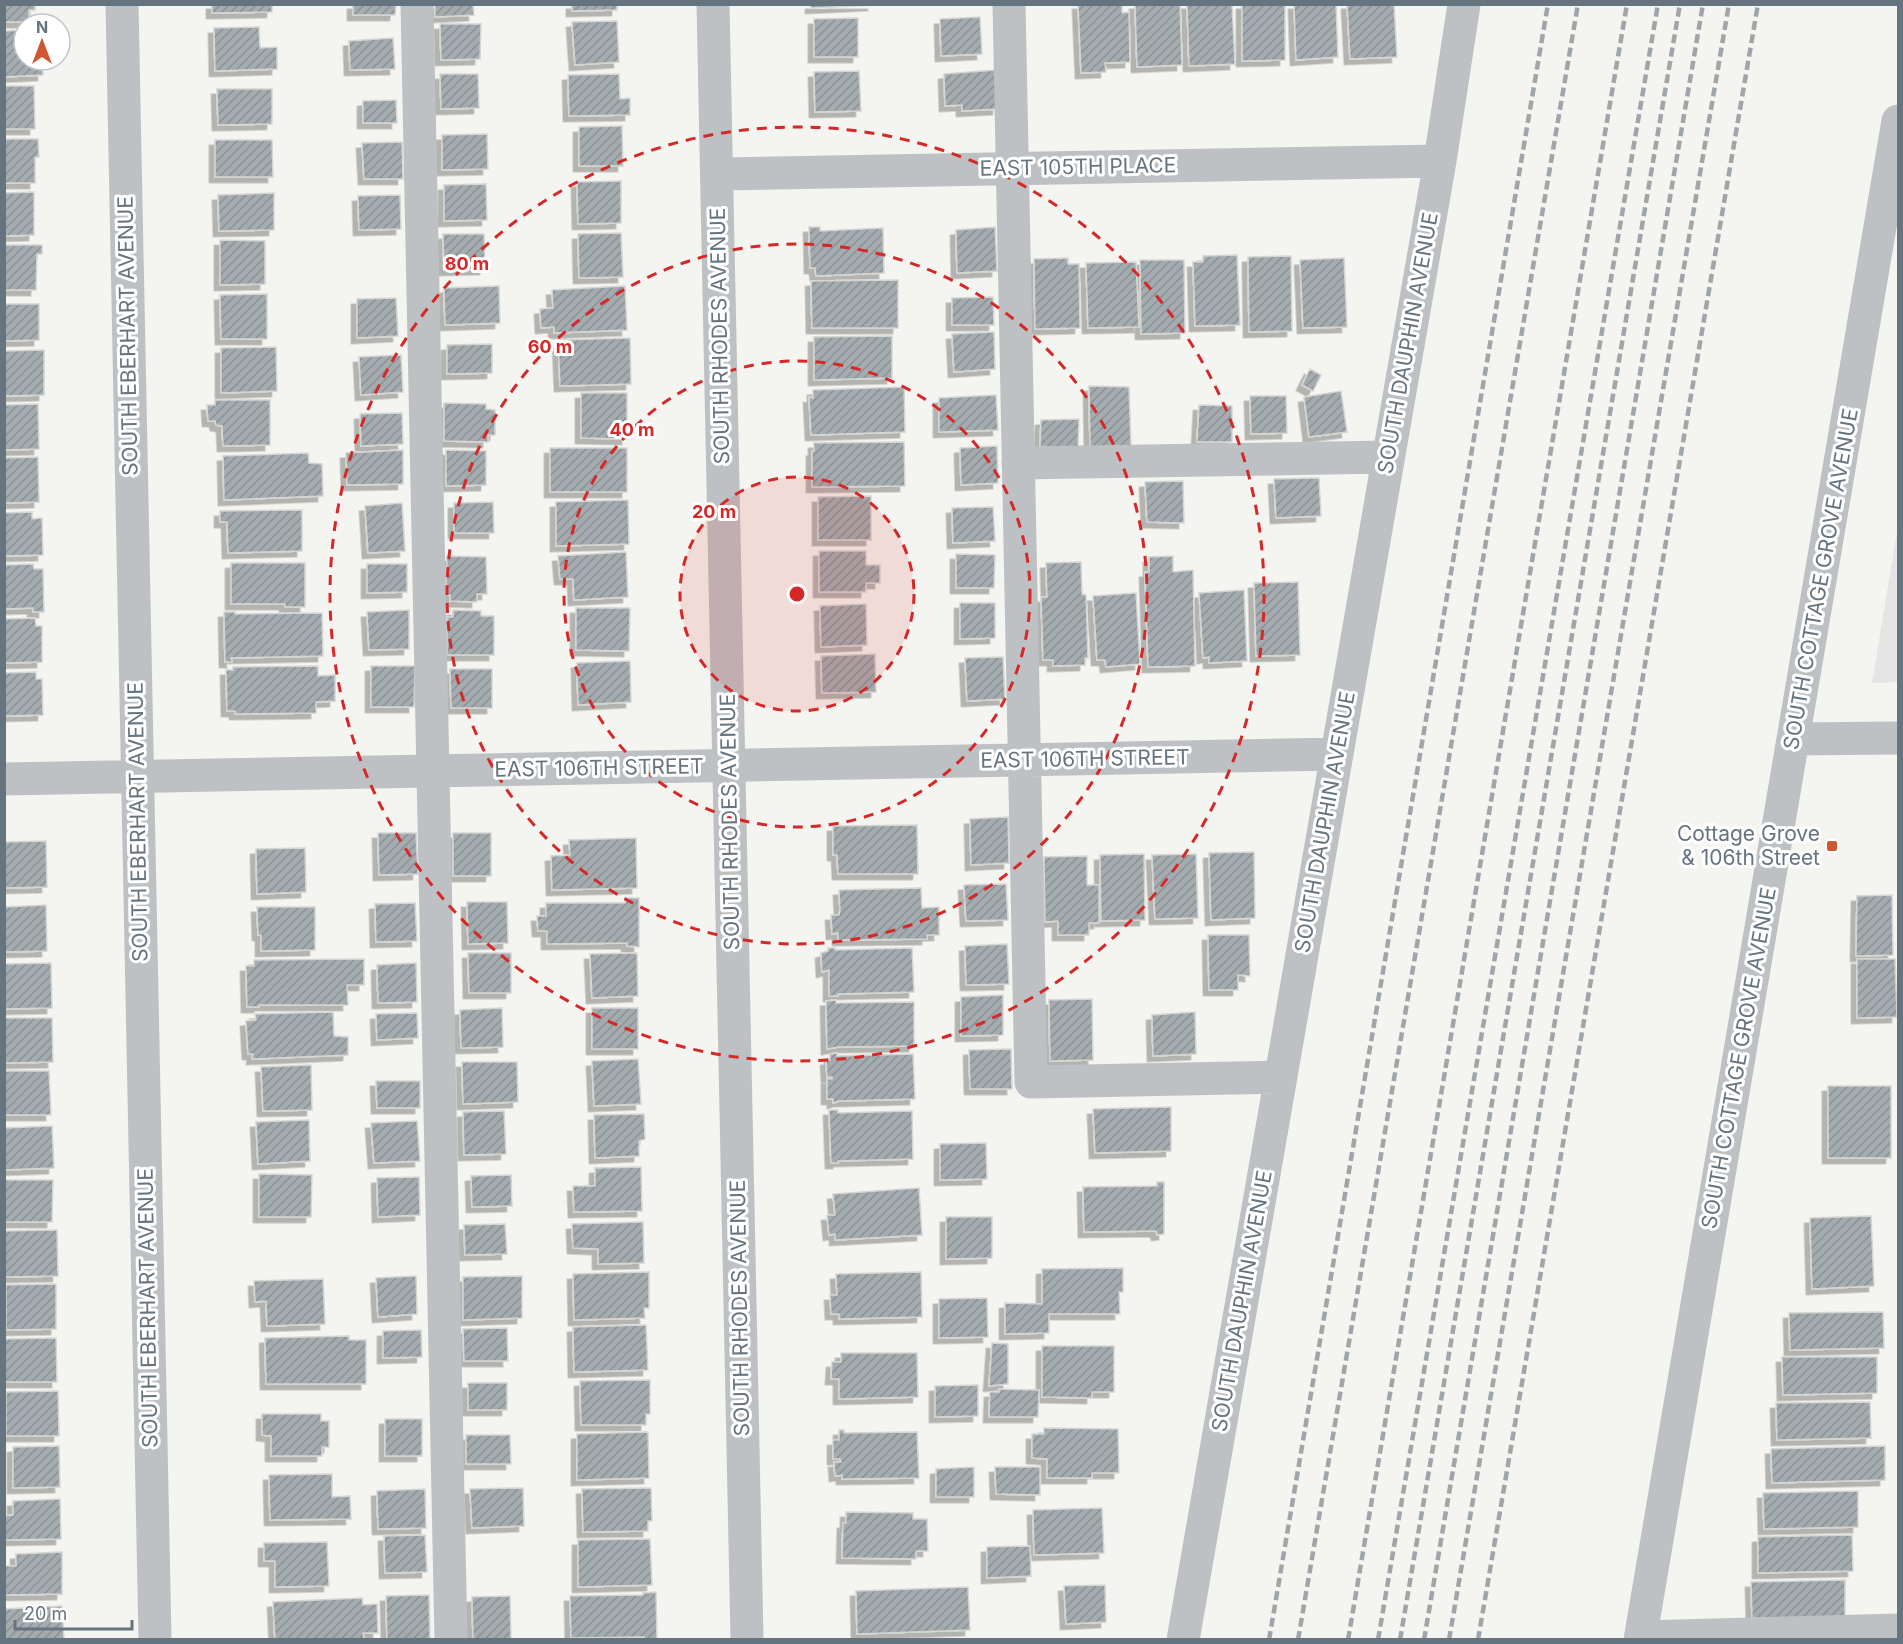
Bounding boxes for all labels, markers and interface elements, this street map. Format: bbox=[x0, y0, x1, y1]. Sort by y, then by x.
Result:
north arrow bbox=[12, 12, 72, 72]
text: N bbox=[36, 17, 48, 37]
street label: EAST 105TH PLACE bbox=[979, 152, 1177, 181]
street label: SOUTH EBERHART AVENUE bbox=[113, 196, 142, 476]
street label: SOUTH RHODES AVENUE bbox=[705, 207, 734, 465]
street label: SOUTH DAUPHIN AVENUE bbox=[1372, 210, 1443, 476]
text: 80 m bbox=[445, 253, 489, 274]
text: 60 m bbox=[528, 336, 572, 357]
street label: SOUTH COTTAGE GROVE AVENUE bbox=[1778, 406, 1863, 752]
text: 40 m bbox=[610, 419, 655, 440]
text: 20 m bbox=[692, 501, 736, 522]
centre of rings bbox=[787, 584, 807, 604]
street label: SOUTH EBERHART AVENUE bbox=[123, 682, 152, 962]
street label: SOUTH DAUPHIN AVENUE bbox=[1289, 689, 1360, 955]
street label: SOUTH RHODES AVENUE bbox=[715, 693, 744, 951]
street label: EAST 106TH STREET bbox=[980, 744, 1190, 773]
street label: EAST 106TH STREET bbox=[494, 753, 704, 782]
place label: Cottage Grove & 106th Street bbox=[1677, 821, 1820, 870]
marker: Cottage Grove & 106th Street bbox=[1825, 839, 1839, 853]
street label: SOUTH COTTAGE GROVE AVENUE bbox=[1696, 885, 1781, 1231]
street label: SOUTH EBERHART AVENUE bbox=[133, 1168, 162, 1448]
street label: SOUTH DAUPHIN AVENUE bbox=[1206, 1168, 1277, 1434]
street label: SOUTH RHODES AVENUE bbox=[725, 1179, 754, 1437]
scale bar bbox=[15, 1593, 132, 1631]
text: 20 m bbox=[24, 1603, 67, 1624]

